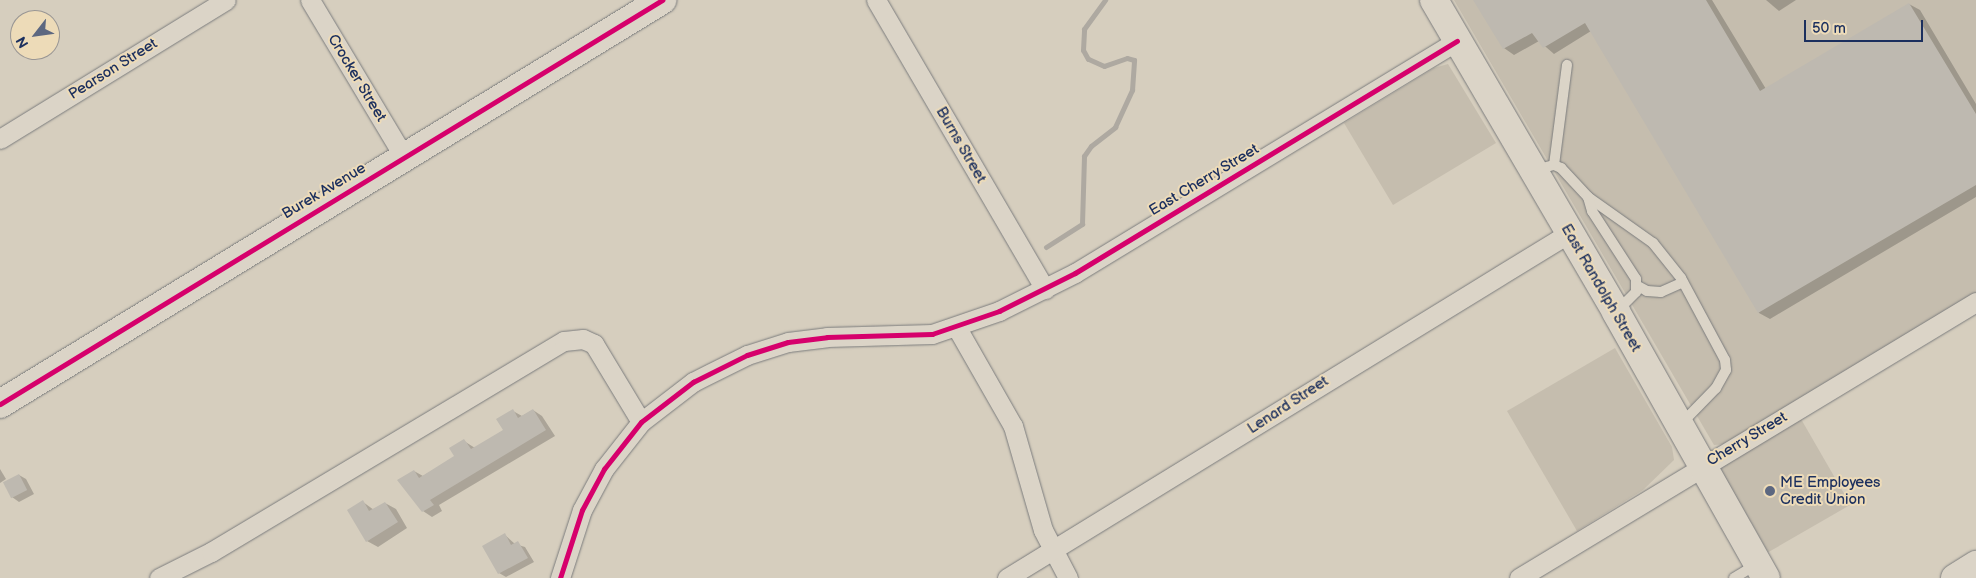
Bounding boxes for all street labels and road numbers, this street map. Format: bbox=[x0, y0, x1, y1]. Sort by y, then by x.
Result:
street label: Crocker Street bbox=[324, 31, 390, 125]
street label: Pearson Street bbox=[65, 35, 161, 103]
street label: Burns Street bbox=[932, 104, 990, 186]
street label: East Cherry Street bbox=[1145, 140, 1263, 220]
street label: Burek Avenue bbox=[279, 159, 369, 223]
street label: East Randolph Street bbox=[1557, 221, 1645, 355]
street label: Lenard Street bbox=[1244, 372, 1332, 438]
street label: Cherry Street bbox=[1703, 408, 1791, 470]

